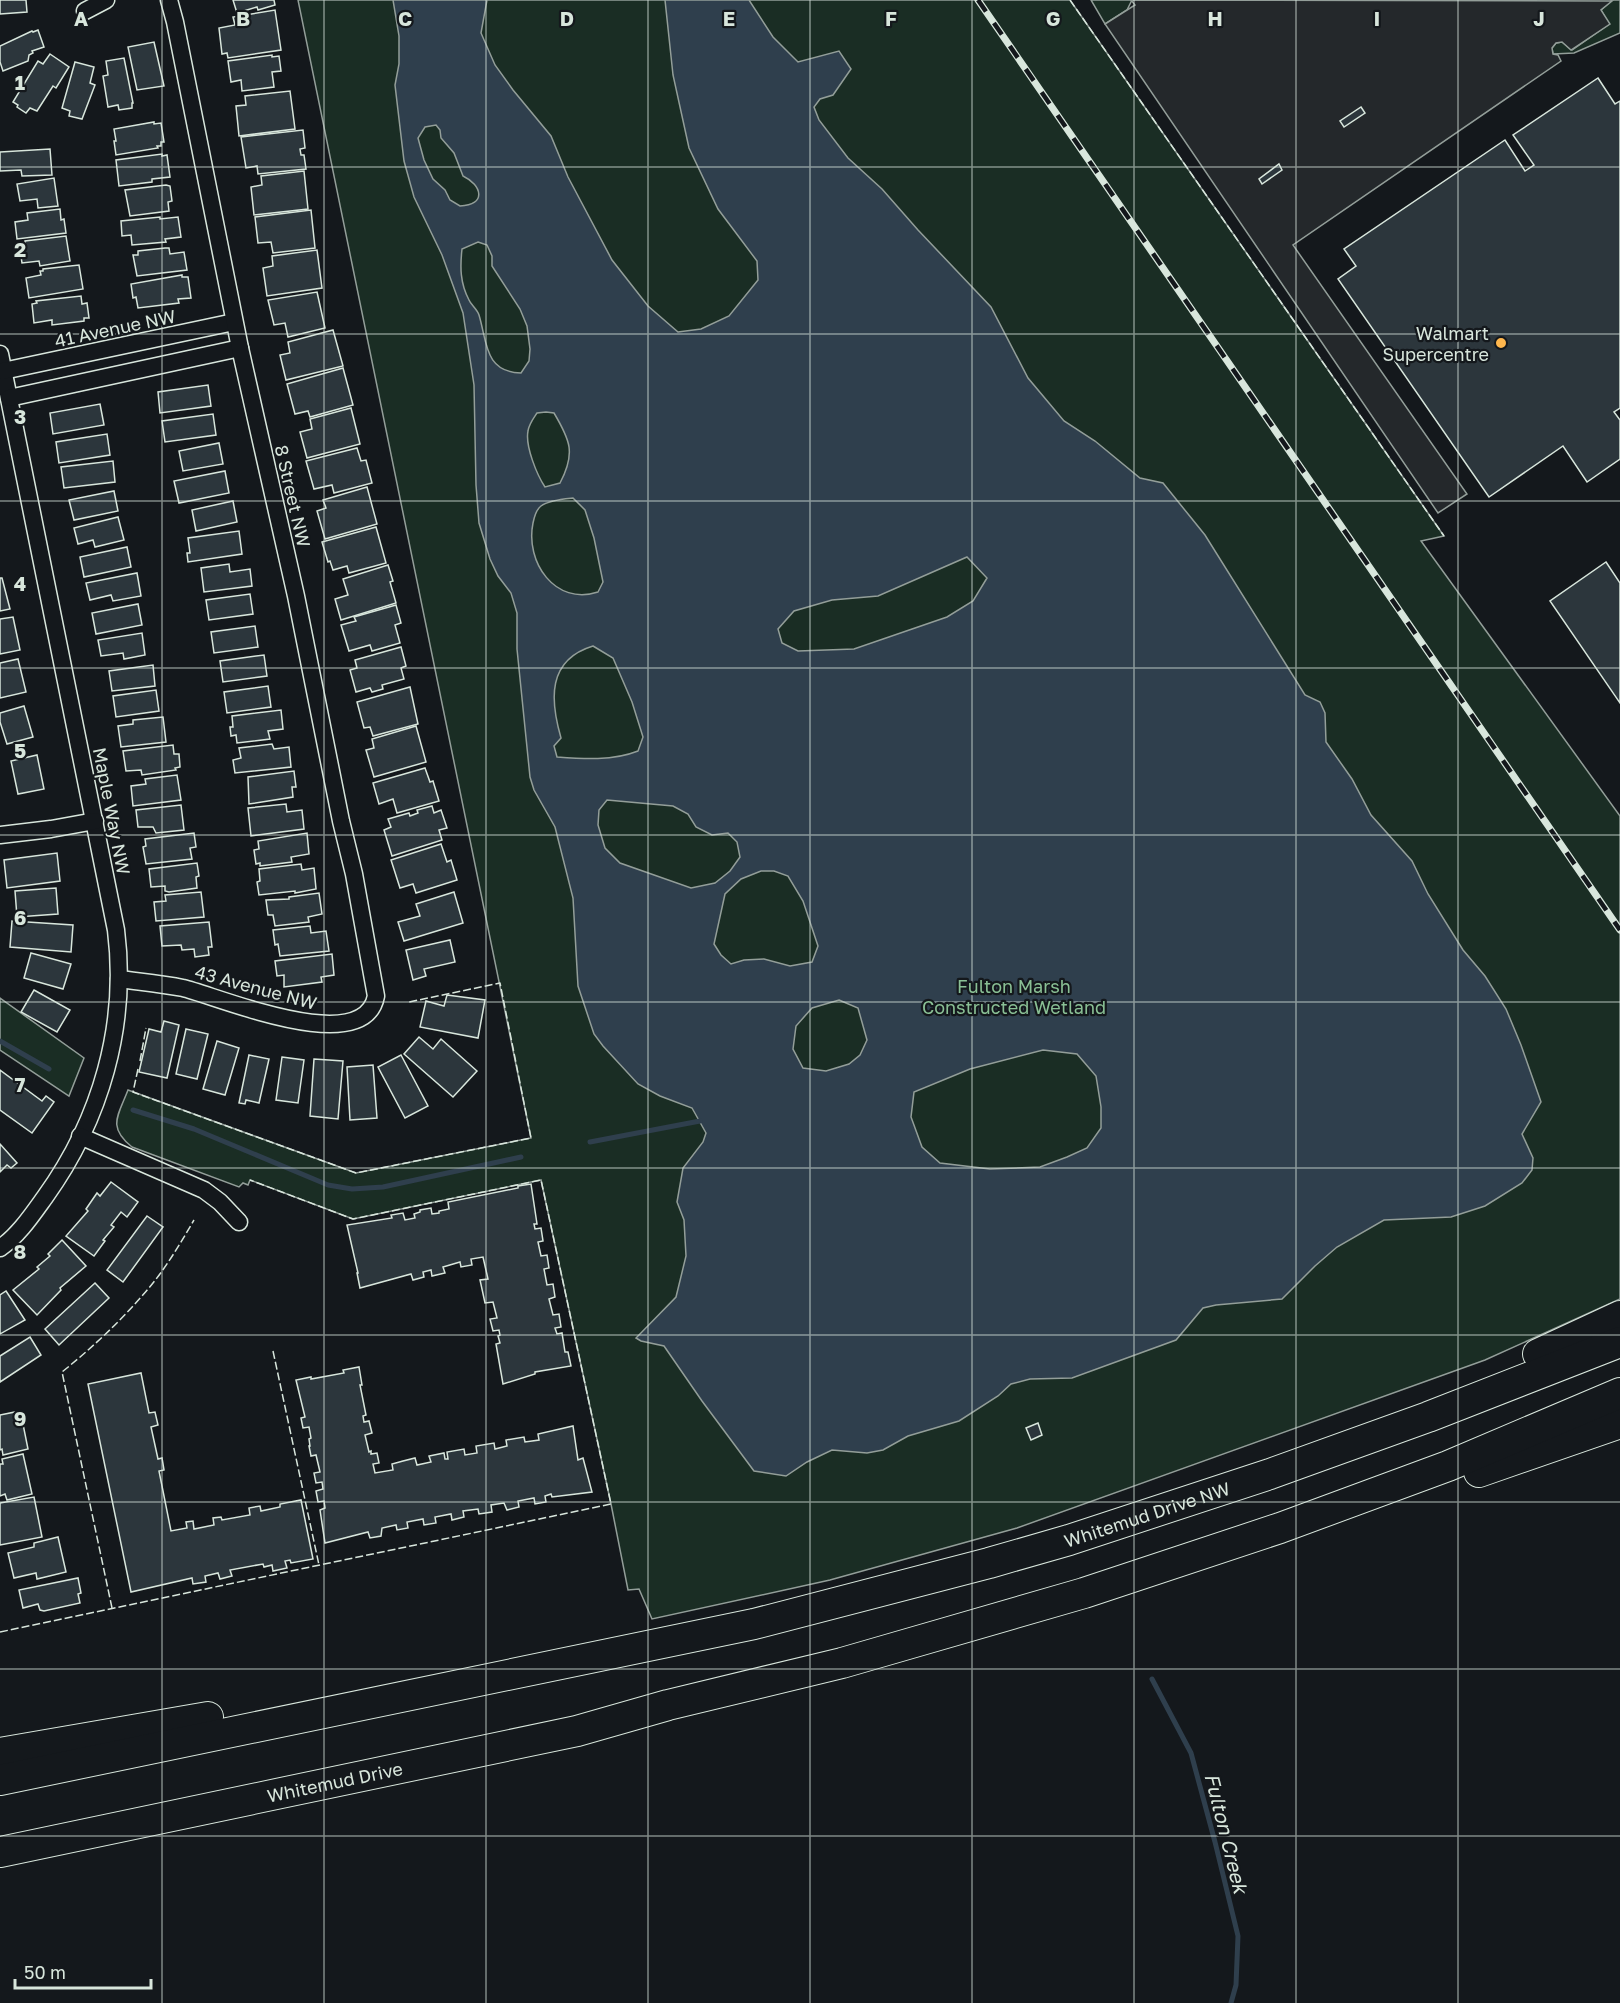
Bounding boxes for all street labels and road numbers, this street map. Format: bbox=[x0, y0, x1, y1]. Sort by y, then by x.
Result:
street label: 41 Avenue NW bbox=[52, 304, 178, 352]
street label: 8 Street NW bbox=[271, 443, 315, 549]
street label: Maple Way NW bbox=[89, 746, 135, 876]
street label: 43 Avenue NW bbox=[193, 960, 319, 1014]
street label: Whitemud Drive NW bbox=[1061, 1477, 1233, 1552]
street label: Whitemud Drive bbox=[265, 1757, 404, 1807]

